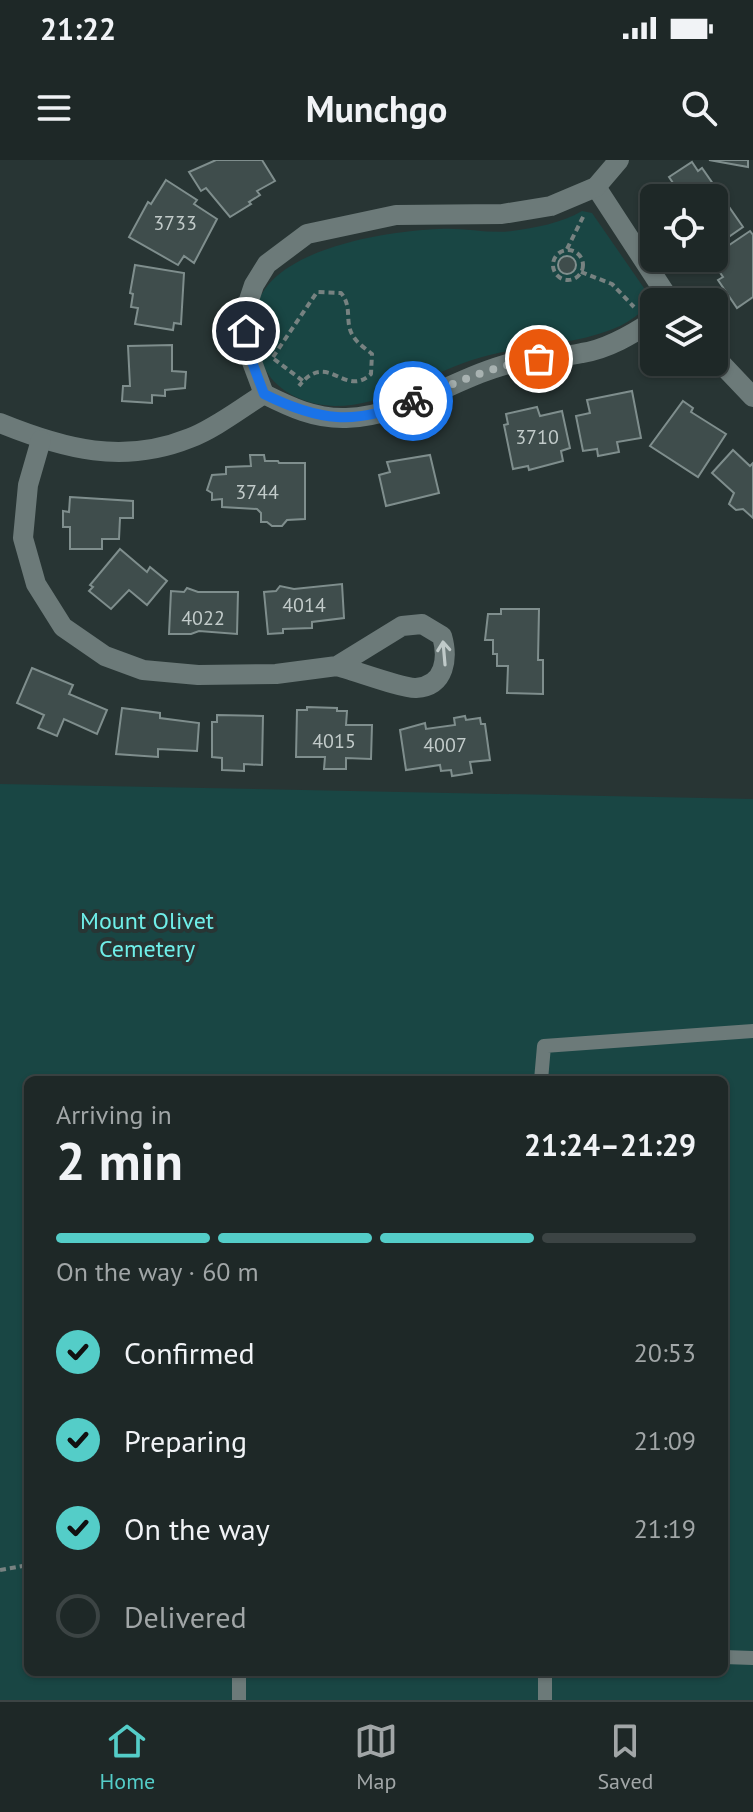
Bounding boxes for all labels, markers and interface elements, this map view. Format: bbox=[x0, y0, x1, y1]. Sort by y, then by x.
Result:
text: 21:22 bbox=[40, 9, 116, 48]
text: Munchgo bbox=[306, 85, 447, 132]
icon: menu bbox=[32, 86, 76, 130]
icon: search bbox=[677, 86, 721, 130]
map controls bbox=[640, 184, 728, 376]
button: locate bbox=[640, 184, 728, 272]
house number: 3733 bbox=[153, 210, 197, 236]
button: layers bbox=[640, 288, 728, 376]
pin bbox=[212, 297, 280, 365]
icon: home bbox=[224, 309, 268, 353]
pin bbox=[505, 325, 573, 393]
icon: bag bbox=[517, 337, 561, 381]
courier bbox=[373, 361, 453, 441]
icon: bike bbox=[391, 379, 435, 423]
house number: 3710 bbox=[515, 424, 559, 450]
house number: 3744 bbox=[235, 479, 279, 505]
house number: 4014 bbox=[282, 592, 326, 618]
house number: 4022 bbox=[181, 605, 225, 631]
one-way arrow bbox=[436, 640, 451, 666]
house number: 4015 bbox=[312, 728, 356, 754]
house number: 4007 bbox=[423, 732, 467, 758]
park label: Mount Olivet Cemetery bbox=[80, 905, 214, 964]
text: Arriving in bbox=[56, 1098, 172, 1131]
text: 21:24–21:29 bbox=[524, 1125, 696, 1164]
text: 2 min bbox=[56, 1127, 183, 1194]
text: On the way · 60 m bbox=[56, 1255, 259, 1288]
icon: check bbox=[56, 1330, 100, 1374]
text: Confirmed bbox=[124, 1333, 255, 1372]
text: 20:53 bbox=[634, 1336, 696, 1369]
icon: check bbox=[56, 1418, 100, 1462]
text: Preparing bbox=[124, 1421, 247, 1460]
text: 21:09 bbox=[634, 1424, 696, 1457]
icon: check bbox=[56, 1506, 100, 1550]
text: On the way bbox=[124, 1509, 270, 1548]
text: 21:19 bbox=[634, 1512, 696, 1545]
text: Delivered bbox=[124, 1597, 247, 1636]
tab: Home bbox=[100, 1719, 155, 1795]
tab: Map bbox=[354, 1719, 398, 1795]
tab: Saved bbox=[597, 1719, 653, 1795]

